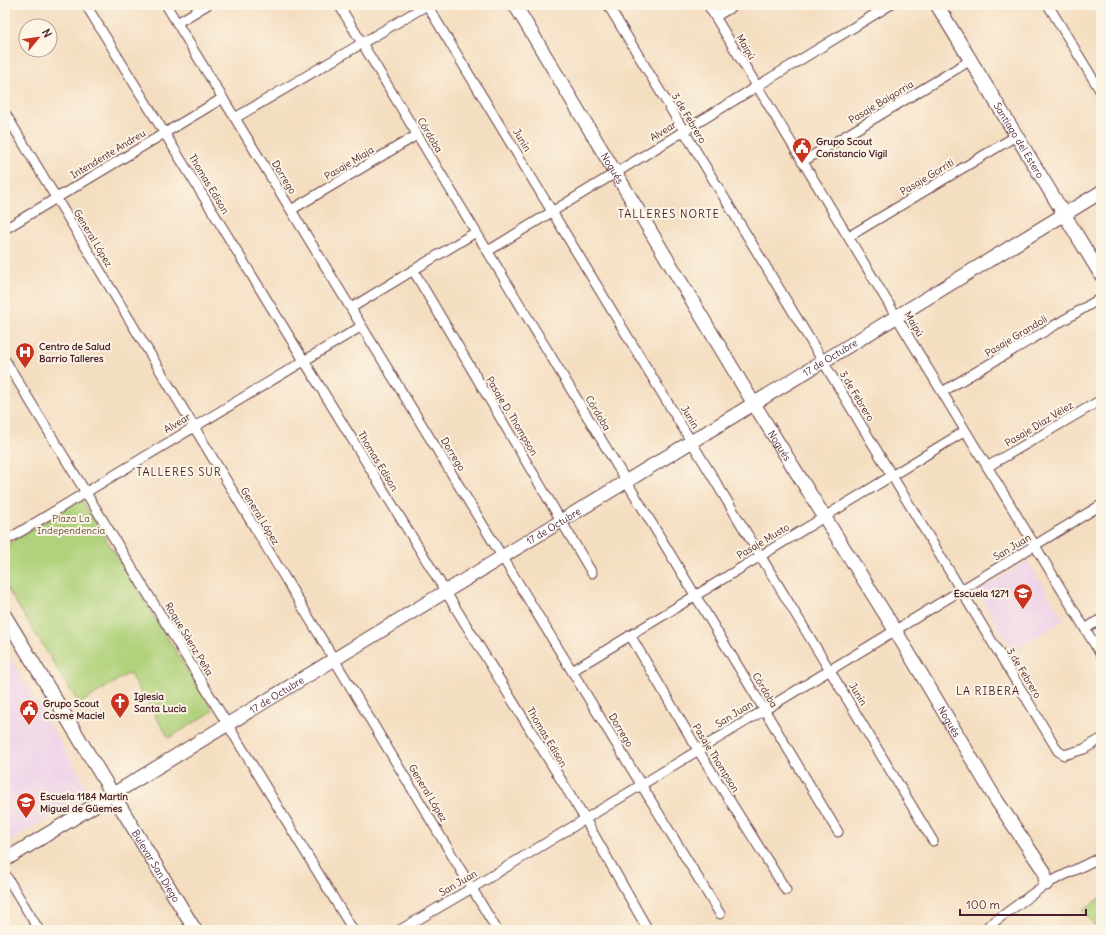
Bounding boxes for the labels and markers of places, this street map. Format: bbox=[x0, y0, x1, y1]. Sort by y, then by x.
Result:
place label: Grupo Scout Constancio Vigil bbox=[816, 135, 887, 160]
public building icon: Grupo Scout Constancio Vigil bbox=[791, 136, 813, 164]
place label: Centro de Salud Barrio Talleres bbox=[39, 340, 111, 365]
hospital icon: Centro de Salud Barrio Talleres bbox=[14, 341, 36, 369]
school or university icon: Escuela 1271 bbox=[1012, 582, 1034, 610]
place label: Escuela 1271 bbox=[954, 587, 1009, 600]
place label: Iglesia Santa Lucia bbox=[134, 690, 187, 715]
church icon: Iglesia Santa Lucia bbox=[109, 691, 131, 719]
place label: Grupo Scout Cosme Maciel bbox=[43, 697, 105, 722]
public building icon: Grupo Scout Cosme Maciel bbox=[18, 698, 40, 726]
place label: Escuela 1184 Martín Miguel de Güemes bbox=[40, 790, 128, 815]
school or university icon: Escuela 1184 Martín Miguel de Güemes bbox=[15, 791, 37, 819]

